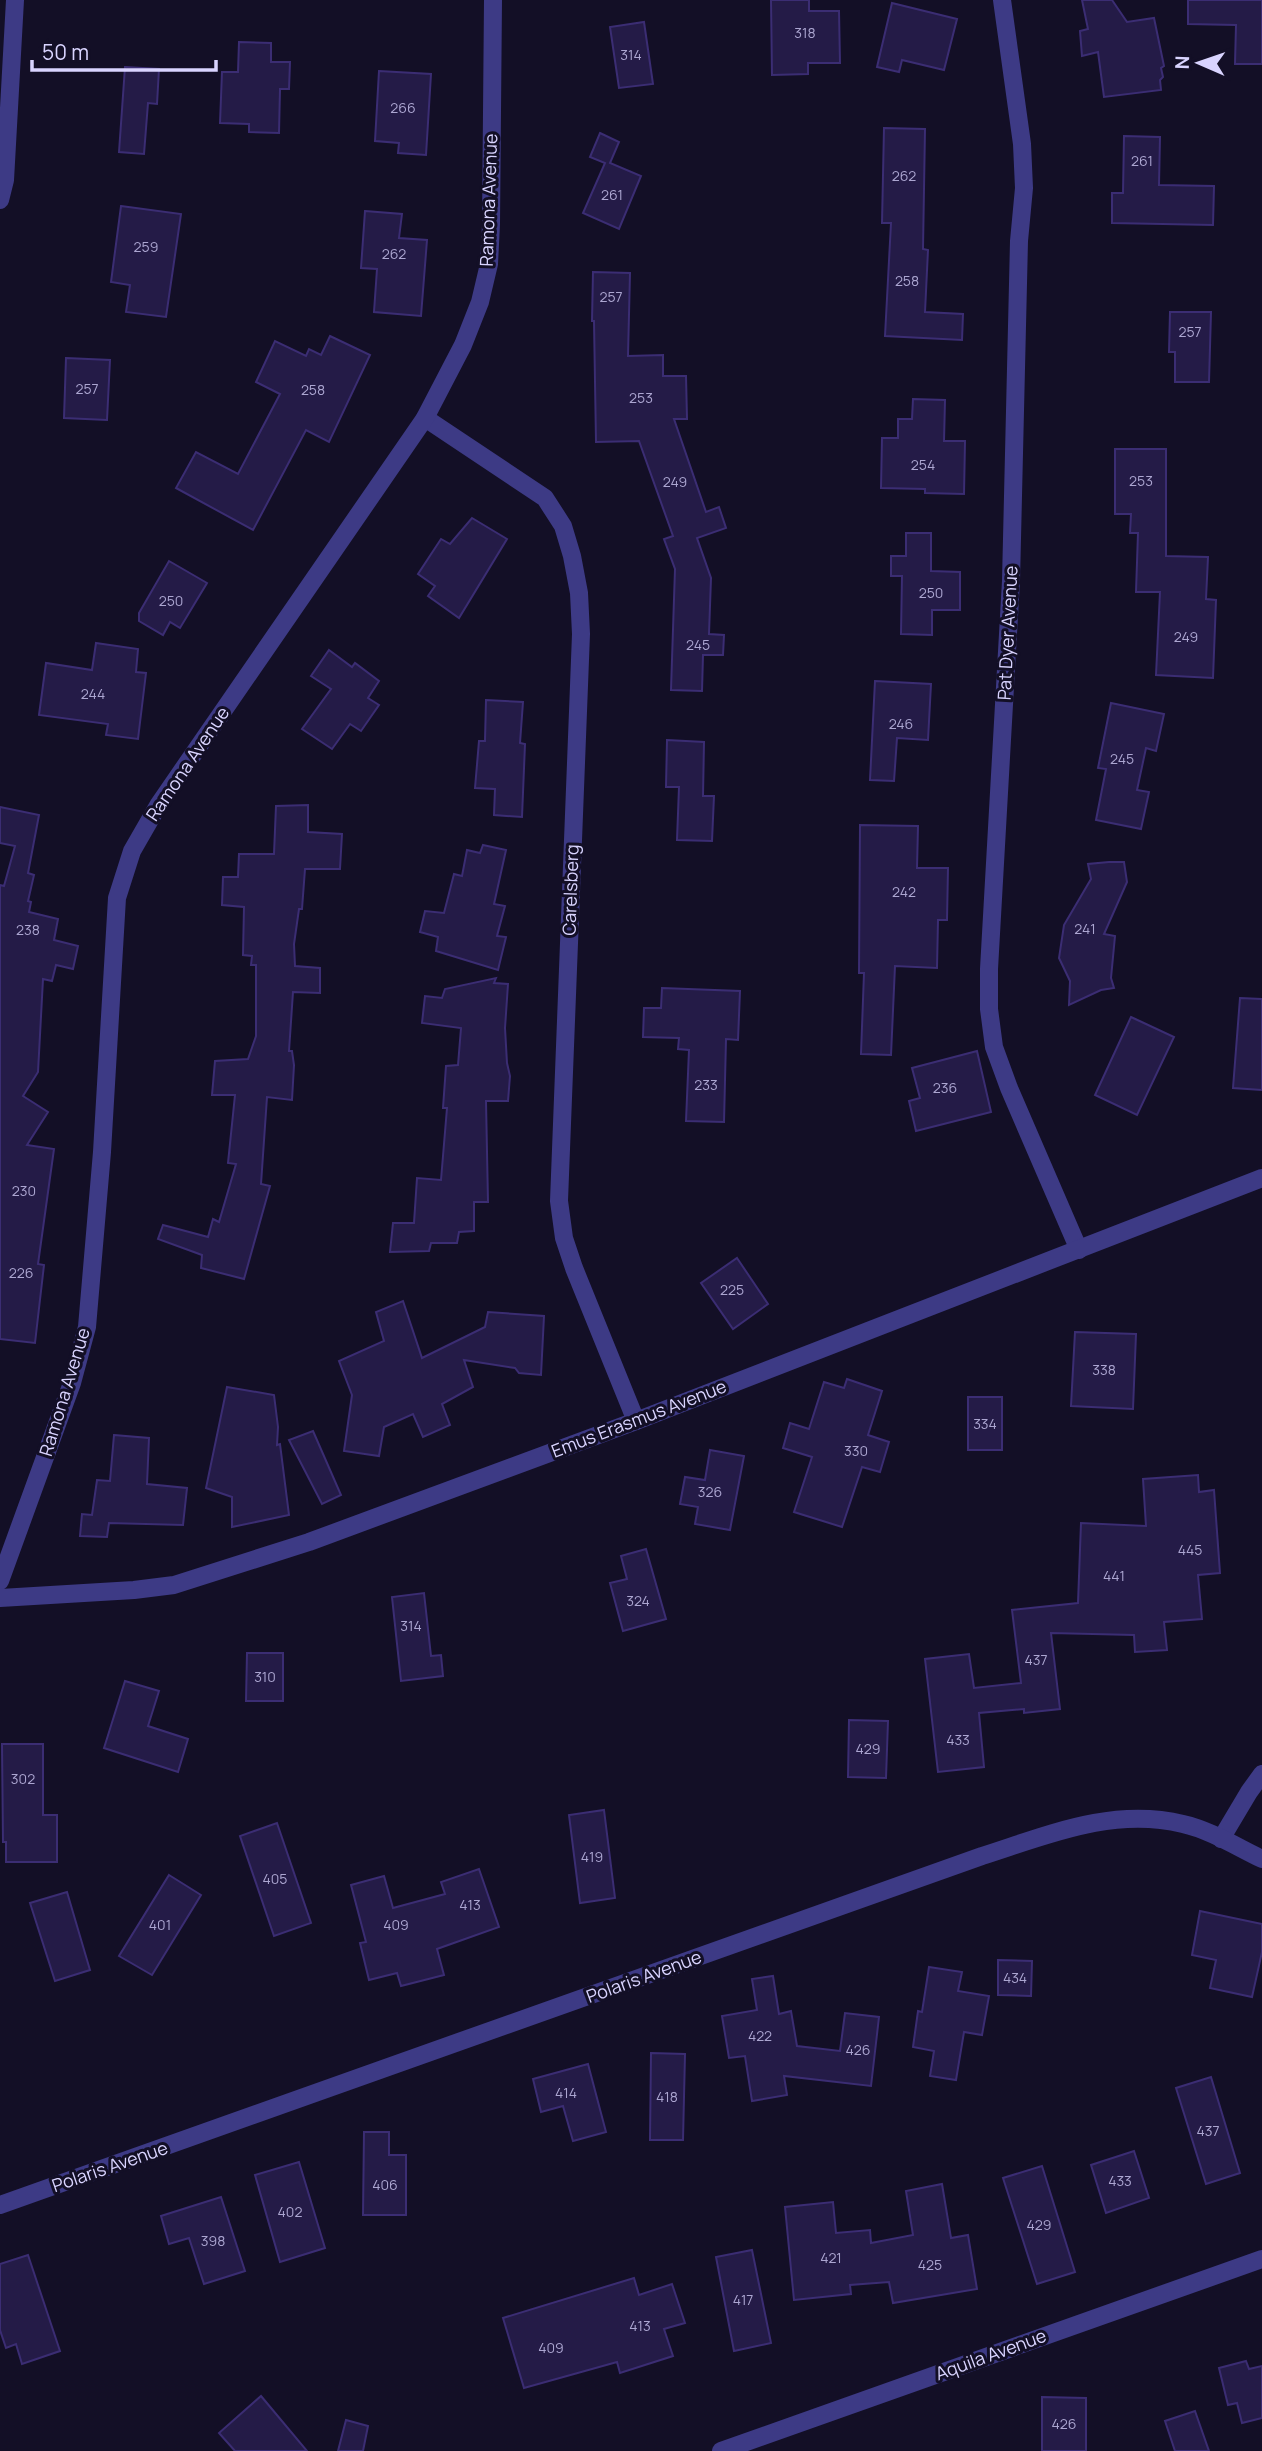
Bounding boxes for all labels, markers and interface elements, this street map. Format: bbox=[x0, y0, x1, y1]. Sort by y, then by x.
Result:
house number: 318 bbox=[794, 23, 816, 42]
scale bar bbox=[32, 28, 215, 72]
north arrow bbox=[1164, 28, 1234, 98]
text: 50 m bbox=[42, 38, 89, 66]
house number: 314 bbox=[620, 45, 642, 64]
text: N bbox=[1169, 55, 1195, 70]
house number: 266 bbox=[390, 98, 416, 117]
street label: Ramona Avenue bbox=[474, 133, 502, 267]
house number: 261 bbox=[1131, 151, 1153, 170]
house number: 262 bbox=[892, 166, 916, 185]
house number: 261 bbox=[601, 185, 623, 204]
house number: 259 bbox=[134, 237, 158, 256]
house number: 262 bbox=[382, 244, 406, 263]
house number: 258 bbox=[895, 271, 919, 290]
house number: 257 bbox=[599, 287, 623, 306]
house number: 257 bbox=[1178, 322, 1202, 341]
house number: 257 bbox=[75, 379, 99, 398]
house number: 258 bbox=[301, 380, 325, 399]
house number: 253 bbox=[629, 388, 653, 407]
house number: 254 bbox=[911, 455, 935, 474]
house number: 253 bbox=[1129, 471, 1153, 490]
house number: 249 bbox=[663, 472, 687, 491]
street label: Pat Dyer Avenue bbox=[991, 565, 1023, 701]
house number: 250 bbox=[919, 583, 943, 602]
house number: 250 bbox=[159, 591, 183, 610]
house number: 249 bbox=[1174, 627, 1198, 646]
house number: 245 bbox=[686, 635, 710, 654]
house number: 244 bbox=[81, 684, 105, 703]
street label: Ramona Avenue bbox=[140, 702, 234, 825]
house number: 246 bbox=[889, 714, 913, 733]
house number: 245 bbox=[1110, 749, 1134, 768]
street label: Carelsberg bbox=[556, 844, 584, 936]
house number: 242 bbox=[892, 882, 916, 901]
house number: 241 bbox=[1074, 919, 1096, 938]
house number: 238 bbox=[16, 920, 40, 939]
house number: 233 bbox=[694, 1075, 718, 1094]
house number: 236 bbox=[933, 1078, 957, 1097]
house number: 230 bbox=[12, 1181, 36, 1200]
house number: 226 bbox=[9, 1263, 33, 1282]
house number: 225 bbox=[720, 1280, 744, 1299]
street label: Ramona Avenue bbox=[33, 1325, 95, 1459]
house number: 338 bbox=[1092, 1360, 1116, 1379]
street label: Emus Erasmus Avenue bbox=[548, 1374, 730, 1463]
house number: 334 bbox=[973, 1414, 997, 1433]
house number: 330 bbox=[844, 1441, 868, 1460]
house number: 326 bbox=[698, 1482, 722, 1501]
house number: 445 bbox=[1178, 1540, 1202, 1559]
house number: 441 bbox=[1103, 1566, 1125, 1585]
house number: 324 bbox=[626, 1591, 650, 1610]
house number: 314 bbox=[400, 1616, 422, 1635]
house number: 437 bbox=[1024, 1650, 1048, 1669]
house number: 310 bbox=[254, 1667, 276, 1686]
house number: 433 bbox=[946, 1730, 970, 1749]
house number: 429 bbox=[856, 1739, 880, 1758]
house number: 302 bbox=[11, 1769, 35, 1788]
house number: 419 bbox=[581, 1847, 603, 1866]
house number: 405 bbox=[263, 1869, 287, 1888]
house number: 413 bbox=[459, 1895, 481, 1914]
house number: 401 bbox=[149, 1915, 171, 1934]
house number: 409 bbox=[383, 1915, 409, 1934]
street label: Polaris Avenue bbox=[583, 1944, 705, 2008]
house number: 434 bbox=[1003, 1968, 1027, 1987]
house number: 422 bbox=[748, 2026, 772, 2045]
house number: 426 bbox=[846, 2040, 870, 2059]
house number: 414 bbox=[555, 2083, 577, 2102]
house number: 418 bbox=[656, 2087, 678, 2106]
house number: 437 bbox=[1196, 2121, 1220, 2140]
street label: Polaris Avenue bbox=[49, 2135, 171, 2197]
house number: 433 bbox=[1108, 2171, 1132, 2190]
house number: 406 bbox=[372, 2175, 398, 2194]
house number: 402 bbox=[278, 2202, 302, 2221]
house number: 429 bbox=[1027, 2215, 1051, 2234]
house number: 398 bbox=[201, 2231, 225, 2250]
house number: 421 bbox=[820, 2248, 842, 2267]
house number: 425 bbox=[918, 2255, 942, 2274]
house number: 417 bbox=[733, 2290, 753, 2309]
house number: 413 bbox=[629, 2316, 651, 2335]
street label: Aquila Avenue bbox=[932, 2323, 1049, 2385]
house number: 409 bbox=[538, 2338, 564, 2357]
house number: 426 bbox=[1052, 2414, 1076, 2433]

